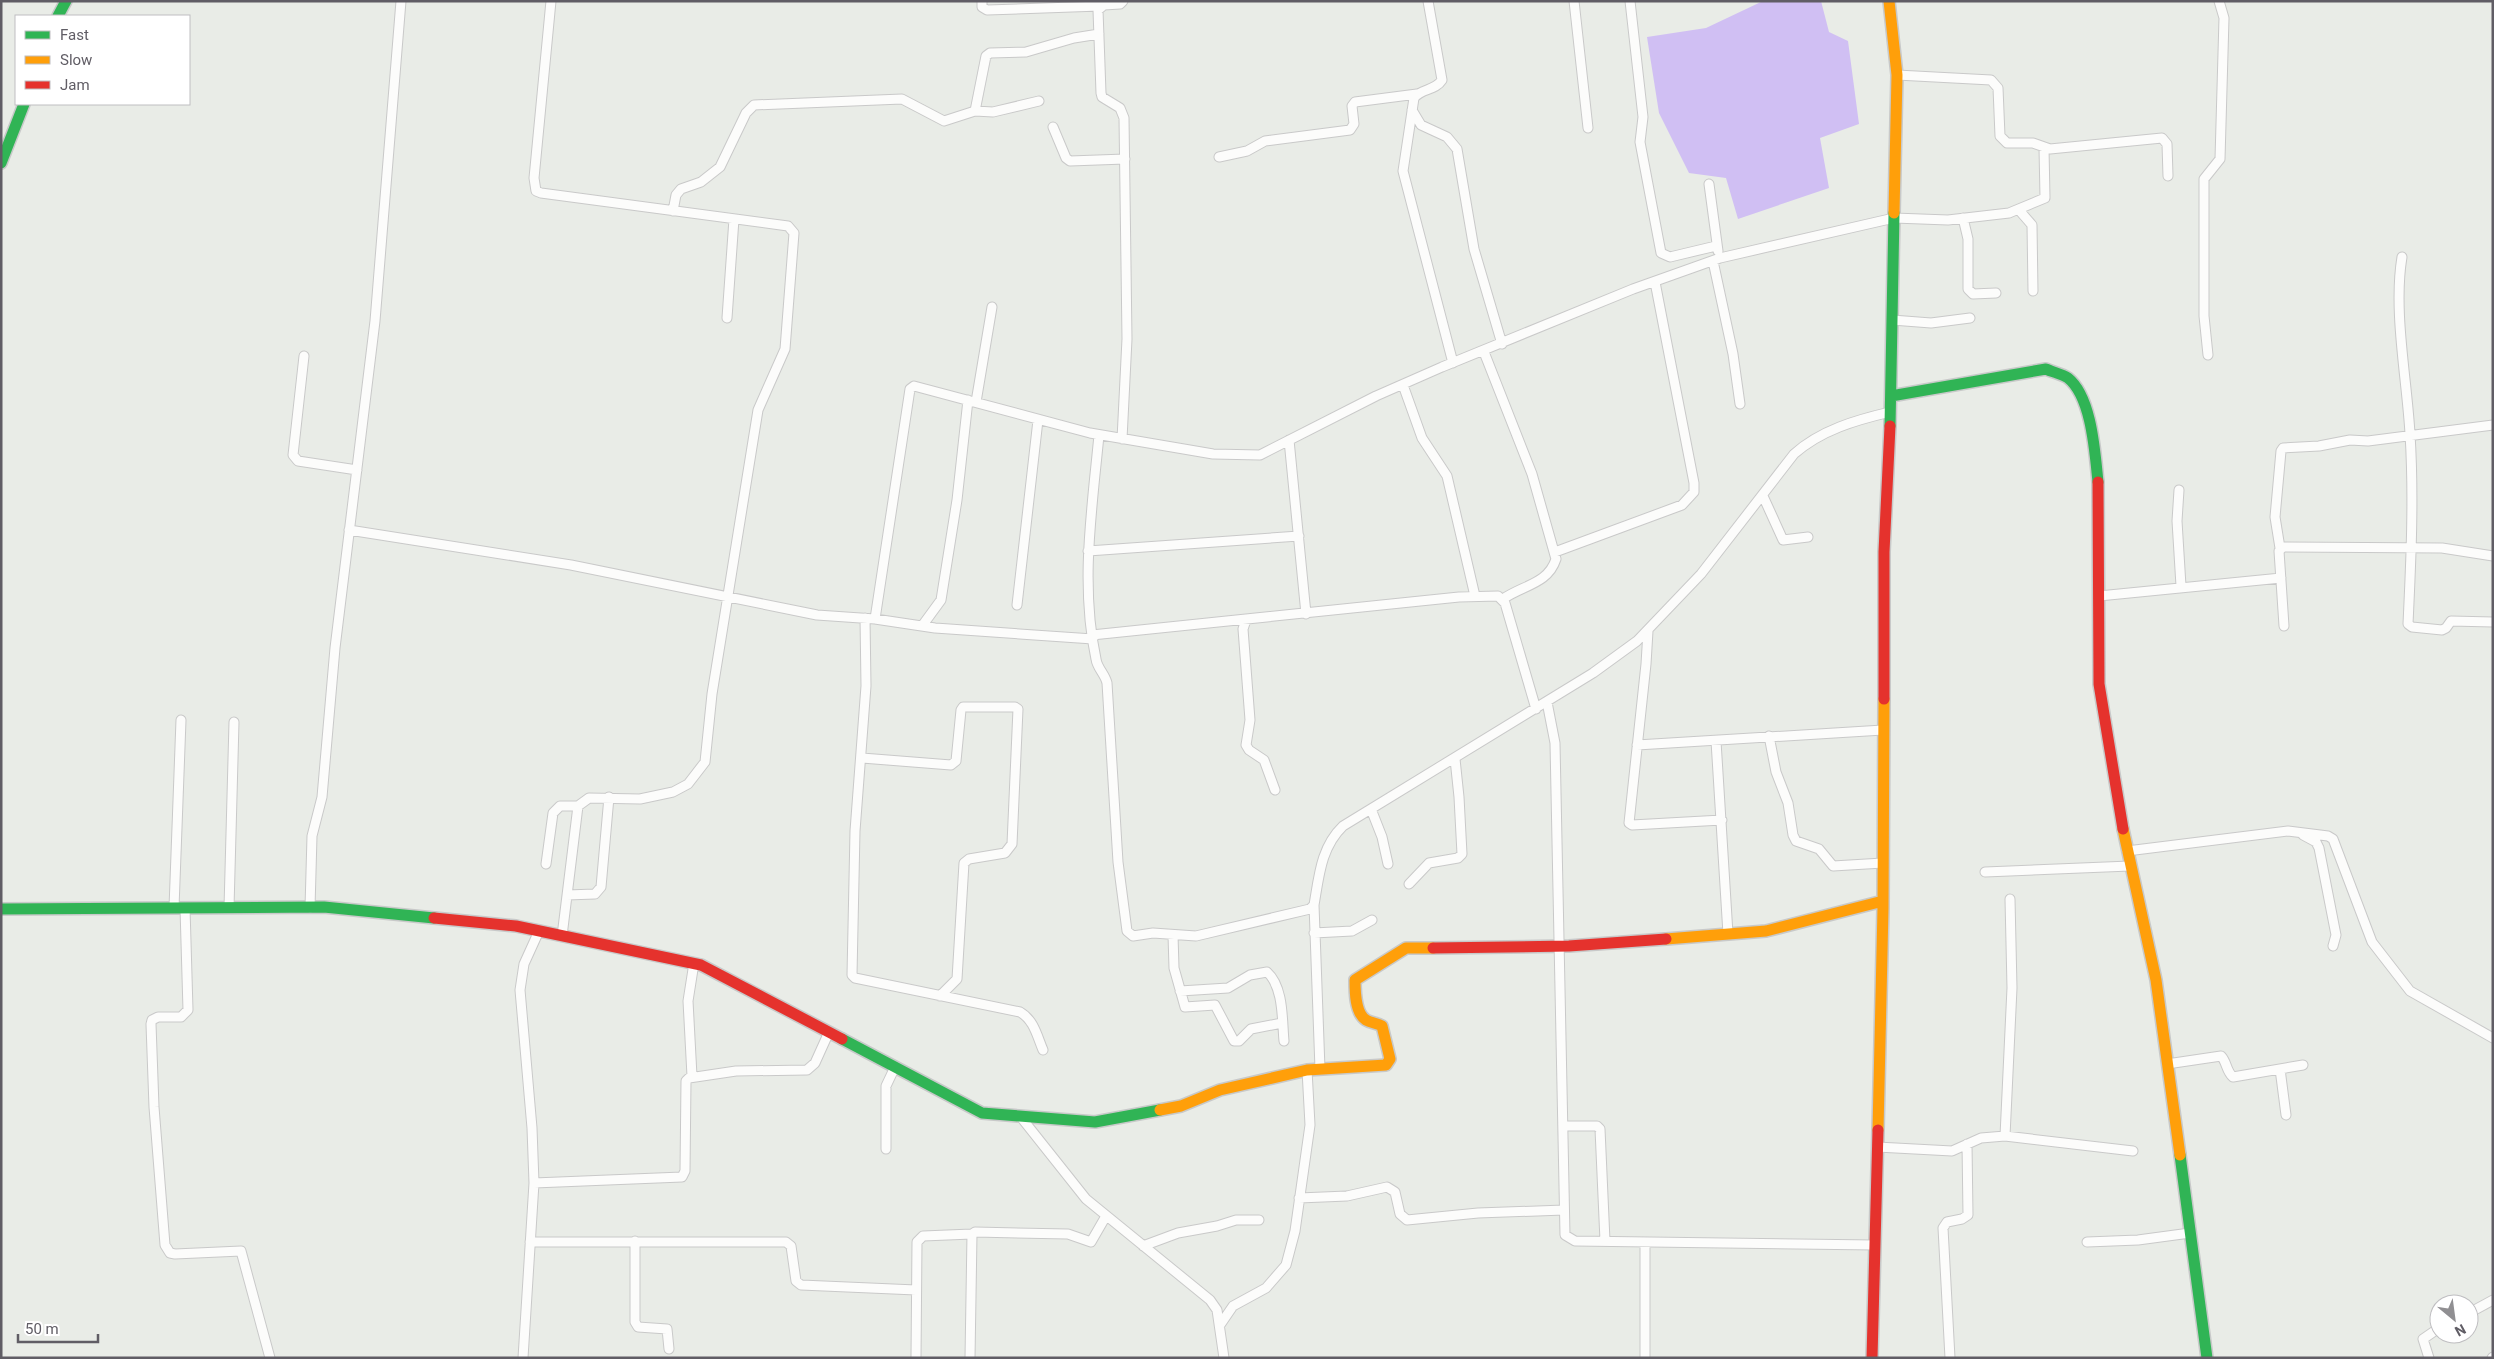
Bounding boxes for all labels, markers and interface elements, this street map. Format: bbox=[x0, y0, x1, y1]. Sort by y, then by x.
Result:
legend bbox=[15, 15, 190, 105]
text: Fast bbox=[60, 26, 89, 44]
text: Slow bbox=[60, 51, 92, 69]
text: Jam bbox=[60, 76, 90, 94]
north arrow bbox=[2429, 1294, 2479, 1344]
scale bar bbox=[18, 1312, 98, 1344]
text: 50 m bbox=[25, 1320, 59, 1338]
text: N bbox=[2452, 1321, 2469, 1340]

